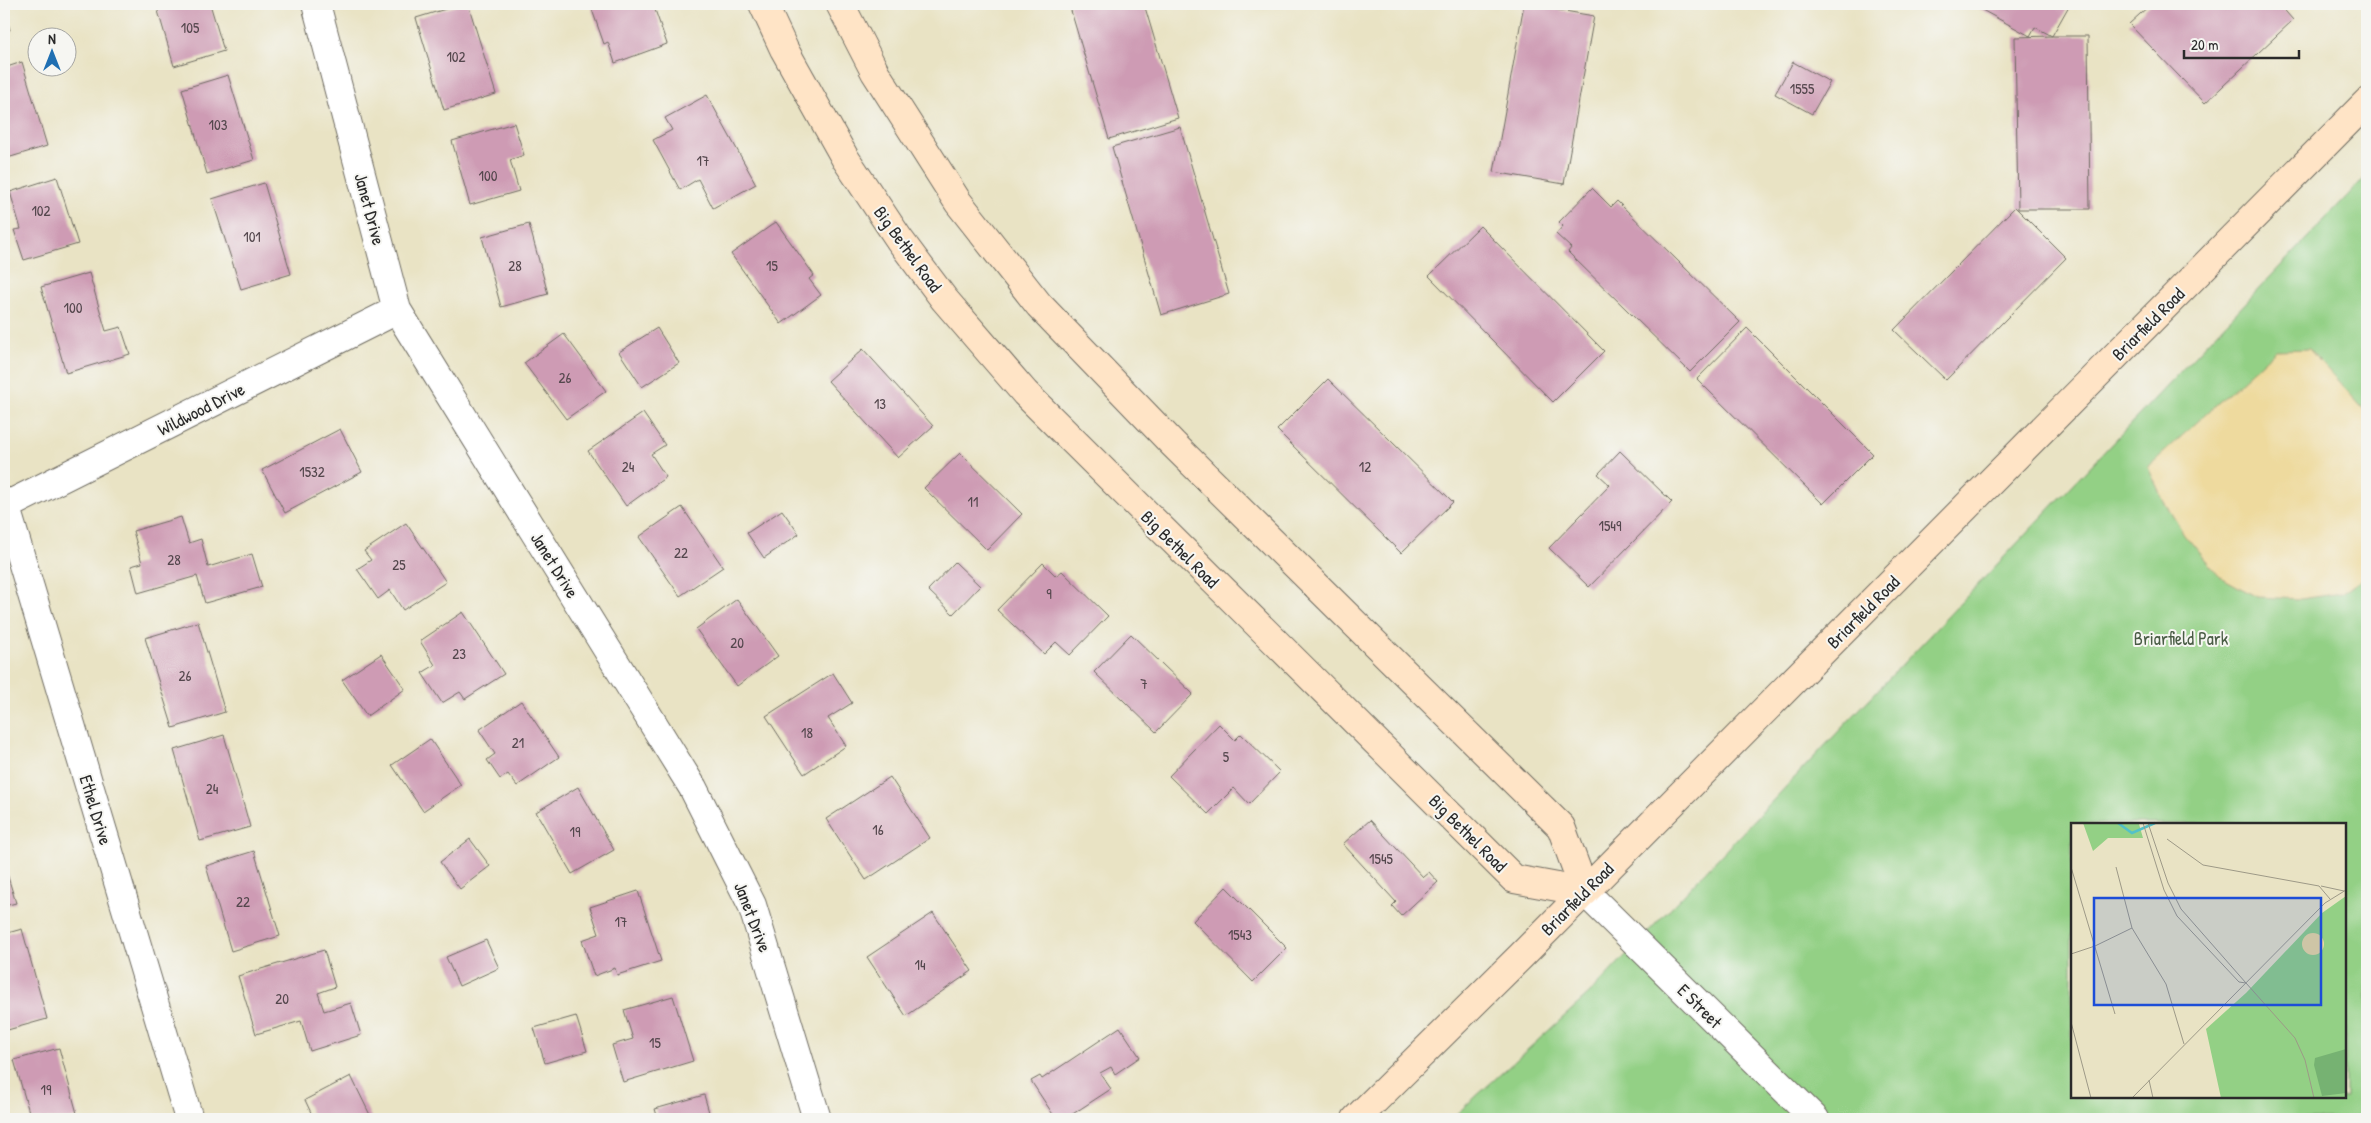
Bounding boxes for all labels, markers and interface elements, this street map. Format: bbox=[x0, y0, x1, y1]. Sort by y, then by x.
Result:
house number: 105 bbox=[181, 17, 200, 38]
north arrow bbox=[28, 28, 78, 78]
scale bar bbox=[2184, 28, 2298, 60]
text: N bbox=[48, 29, 56, 48]
text: 20 m bbox=[2191, 34, 2218, 55]
house number: 102 bbox=[446, 46, 466, 67]
house number: 1555 bbox=[1790, 78, 1815, 99]
house number: 103 bbox=[209, 114, 228, 135]
house number: 17 bbox=[697, 150, 709, 171]
house number: 100 bbox=[479, 165, 498, 186]
street label: Janet Drive bbox=[348, 170, 392, 248]
house number: 102 bbox=[31, 200, 51, 221]
street label: Big Bethel Road bbox=[868, 201, 948, 297]
house number: 101 bbox=[243, 226, 261, 247]
house number: 28 bbox=[508, 255, 522, 276]
house number: 15 bbox=[766, 255, 779, 276]
street label: Briarfield Road bbox=[2106, 282, 2190, 366]
house number: 100 bbox=[64, 297, 83, 318]
house number: 26 bbox=[558, 367, 572, 388]
street label: Wildwood Drive bbox=[153, 376, 249, 442]
house number: 13 bbox=[874, 393, 886, 414]
house number: 24 bbox=[622, 456, 635, 477]
house number: 12 bbox=[1359, 456, 1371, 477]
house number: 1532 bbox=[299, 461, 325, 482]
house number: 11 bbox=[968, 491, 978, 512]
street label: Big Bethel Road bbox=[1135, 504, 1225, 594]
house number: 1549 bbox=[1599, 515, 1622, 536]
street label: Janet Drive bbox=[525, 527, 585, 603]
house number: 22 bbox=[674, 542, 688, 563]
house number: 28 bbox=[167, 549, 181, 570]
house number: 25 bbox=[392, 554, 406, 575]
street label: Briarfield Road bbox=[1821, 570, 1905, 654]
house number: 9 bbox=[1046, 583, 1052, 604]
park label: Briarfield Park bbox=[2134, 626, 2229, 651]
house number: 20 bbox=[730, 632, 744, 653]
house number: 23 bbox=[452, 643, 466, 664]
house number: 26 bbox=[178, 665, 192, 686]
house number: 7 bbox=[1140, 673, 1148, 694]
house number: 18 bbox=[801, 722, 813, 743]
house number: 21 bbox=[512, 732, 524, 753]
house number: 5 bbox=[1223, 746, 1230, 767]
street label: Ethel Drive bbox=[74, 772, 118, 848]
house number: 24 bbox=[206, 778, 219, 799]
street label: Big Bethel Road bbox=[1423, 788, 1513, 878]
house number: 16 bbox=[872, 819, 884, 840]
house number: 19 bbox=[570, 821, 581, 842]
inset map bbox=[2071, 823, 2346, 1098]
house number: 1545 bbox=[1369, 848, 1394, 869]
street label: Briarfield Road bbox=[1535, 857, 1619, 941]
street label: Janet Drive bbox=[728, 878, 778, 956]
house number: 22 bbox=[236, 891, 250, 912]
house number: 17 bbox=[615, 911, 627, 932]
house number: 1543 bbox=[1228, 924, 1252, 945]
house number: 14 bbox=[914, 954, 926, 975]
street label: E Street bbox=[1672, 978, 1729, 1035]
house number: 20 bbox=[275, 988, 289, 1009]
house number: 15 bbox=[649, 1032, 662, 1053]
house number: 19 bbox=[41, 1079, 52, 1100]

